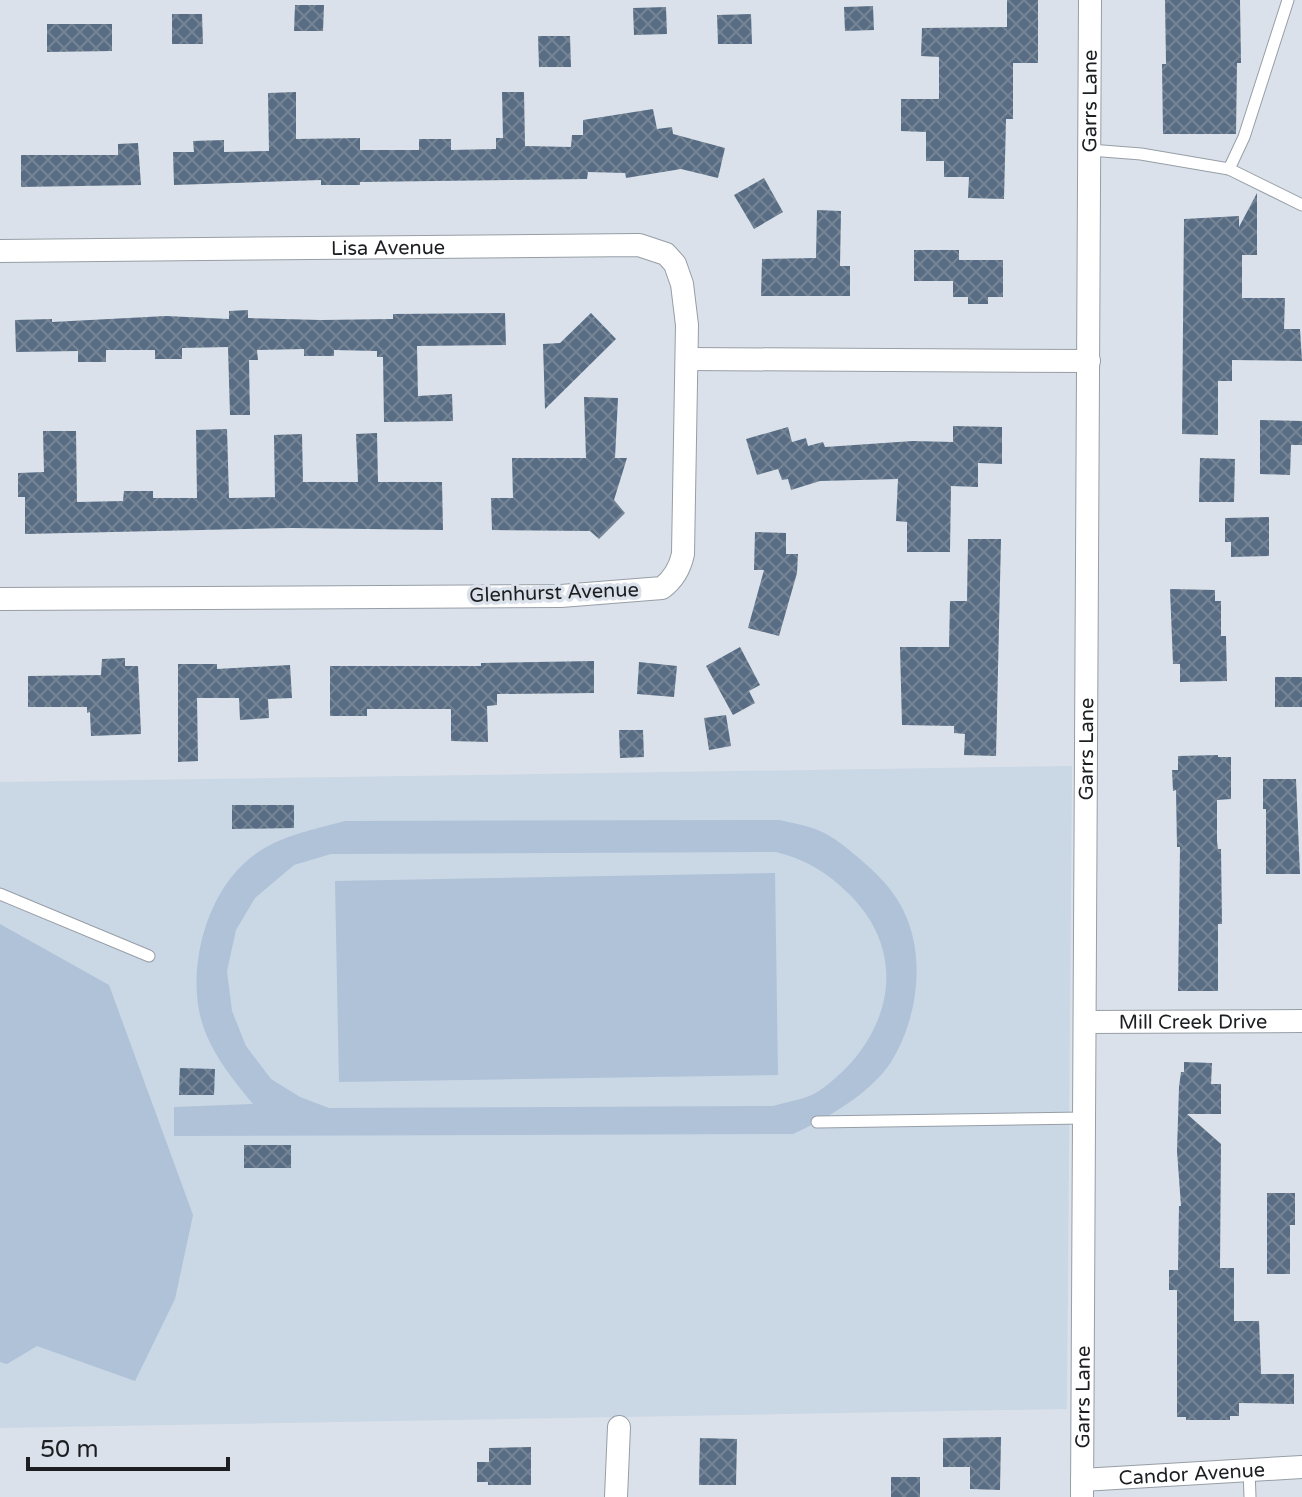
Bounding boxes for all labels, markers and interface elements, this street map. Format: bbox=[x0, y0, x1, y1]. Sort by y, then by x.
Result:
street label: Garrs Lane bbox=[1078, 50, 1103, 153]
street label: Lisa Avenue bbox=[331, 236, 445, 261]
street label: Glenhurst Avenue bbox=[469, 578, 639, 608]
street label: Garrs Lane bbox=[1075, 698, 1099, 801]
street label: Mill Creek Drive bbox=[1119, 1010, 1267, 1035]
street label: Garrs Lane bbox=[1071, 1346, 1096, 1448]
scale bar bbox=[28, 1421, 228, 1471]
text: 50 m bbox=[40, 1435, 98, 1464]
street label: Candor Avenue bbox=[1118, 1458, 1266, 1491]

